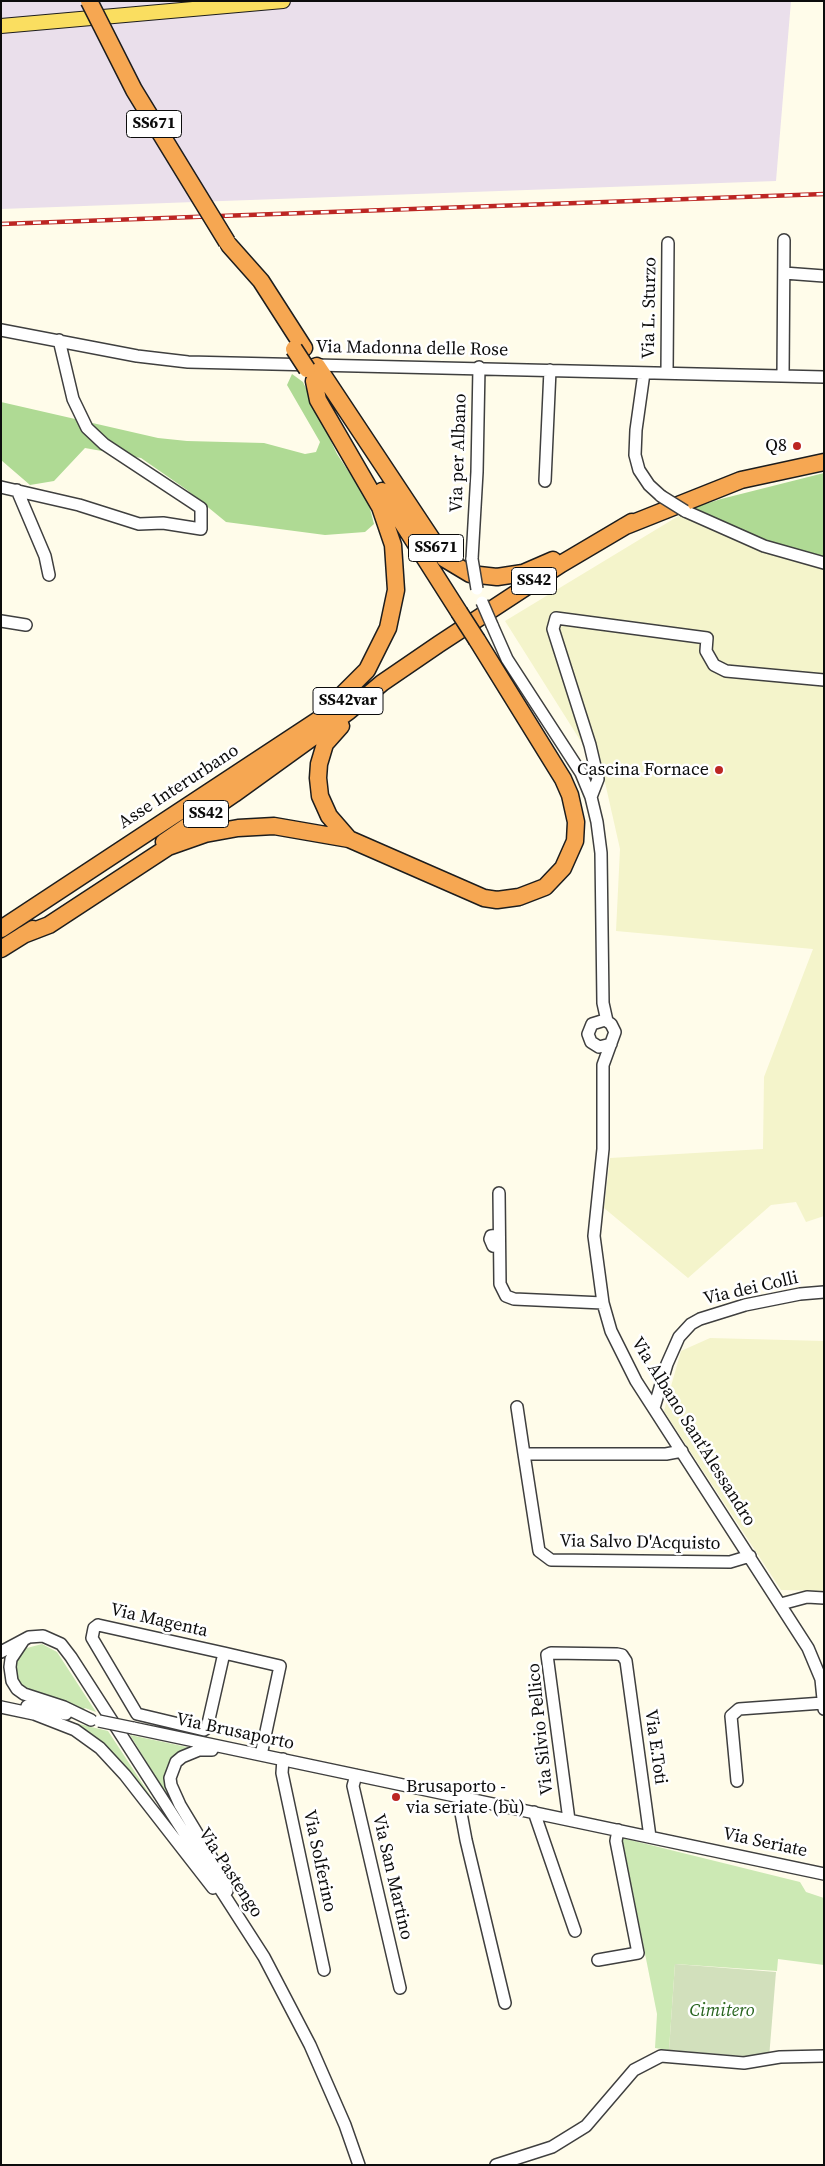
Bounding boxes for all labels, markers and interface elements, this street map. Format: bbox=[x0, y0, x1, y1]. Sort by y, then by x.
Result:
road number: SS671 bbox=[126, 110, 182, 138]
street label: Via L. Sturzo bbox=[638, 257, 662, 359]
street label: Via Madonna delle Rose bbox=[316, 337, 508, 361]
street label: Via per Albano bbox=[446, 393, 472, 513]
place label: Q8 bbox=[765, 435, 787, 457]
marker: Q8 bbox=[791, 440, 803, 452]
road number: SS671 bbox=[408, 534, 464, 562]
road number: SS42 bbox=[512, 568, 556, 594]
road number: SS42var bbox=[313, 688, 383, 714]
street label: Asse Interurbano bbox=[115, 740, 243, 834]
place label: Cascina Fornace bbox=[577, 759, 709, 781]
marker: Cascina Fornace bbox=[713, 764, 725, 776]
road number: SS42 bbox=[184, 801, 228, 828]
street label: Via dei Colli bbox=[702, 1268, 800, 1310]
street label: Via Albano Sant'Alessandro bbox=[626, 1334, 760, 1530]
street label: Via Salvo D'Acquisto bbox=[559, 1531, 721, 1555]
street label: Via Magenta bbox=[108, 1599, 210, 1643]
street label: Via Silvio Pellico bbox=[523, 1662, 559, 1796]
street label: Via E.Toti bbox=[639, 1708, 671, 1786]
street label: Via Brusaporto bbox=[174, 1709, 296, 1755]
place label: Brusaporto - via seriate (bù) bbox=[406, 1776, 525, 1818]
marker: Brusaporto - via seriate (bù) bbox=[390, 1791, 402, 1803]
street label: Via Solferino bbox=[298, 1808, 340, 1914]
street label: Via San Martino bbox=[367, 1812, 417, 1942]
street label: Via Pastengo bbox=[193, 1824, 267, 1922]
street label: Via Seriate bbox=[721, 1824, 809, 1862]
park label: Cimitero bbox=[689, 2000, 755, 2022]

